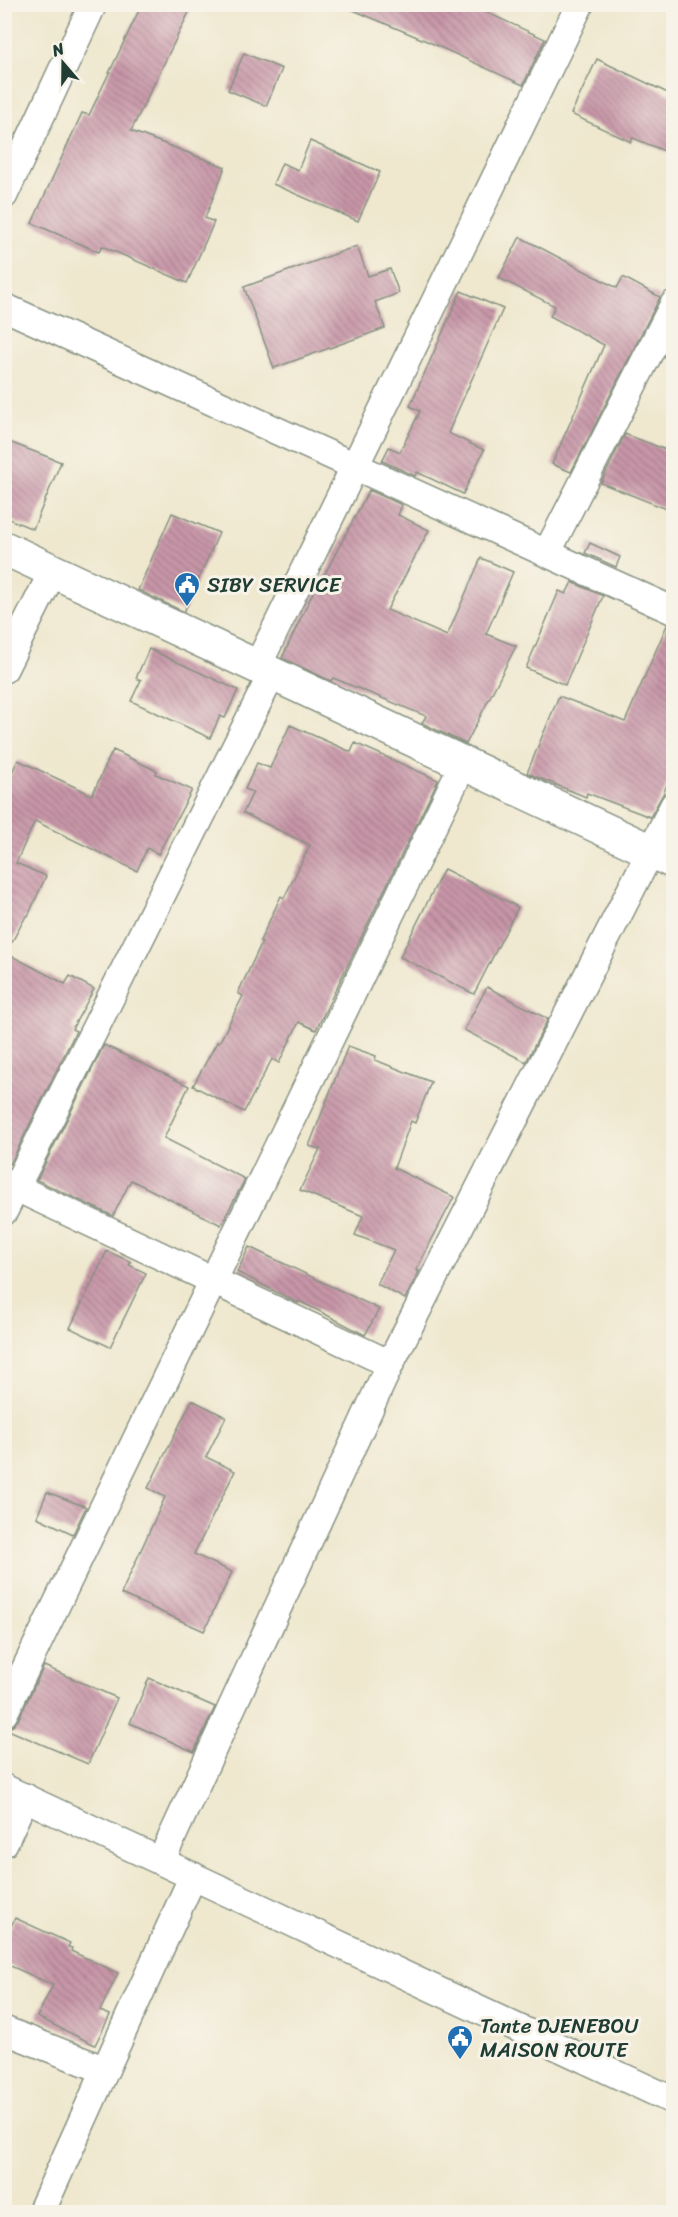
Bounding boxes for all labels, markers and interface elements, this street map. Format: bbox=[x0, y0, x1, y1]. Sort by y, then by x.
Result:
north arrow bbox=[33, 33, 93, 93]
text: N bbox=[47, 34, 69, 65]
place label: SIBY SERVICE bbox=[207, 566, 342, 604]
public building icon: SIBY SERVICE bbox=[172, 570, 202, 608]
place label: Tante DJENEBOU MAISON ROUTE bbox=[480, 2007, 639, 2069]
public building icon: Tante DJENEBOU MAISON ROUTE bbox=[445, 2023, 475, 2061]

